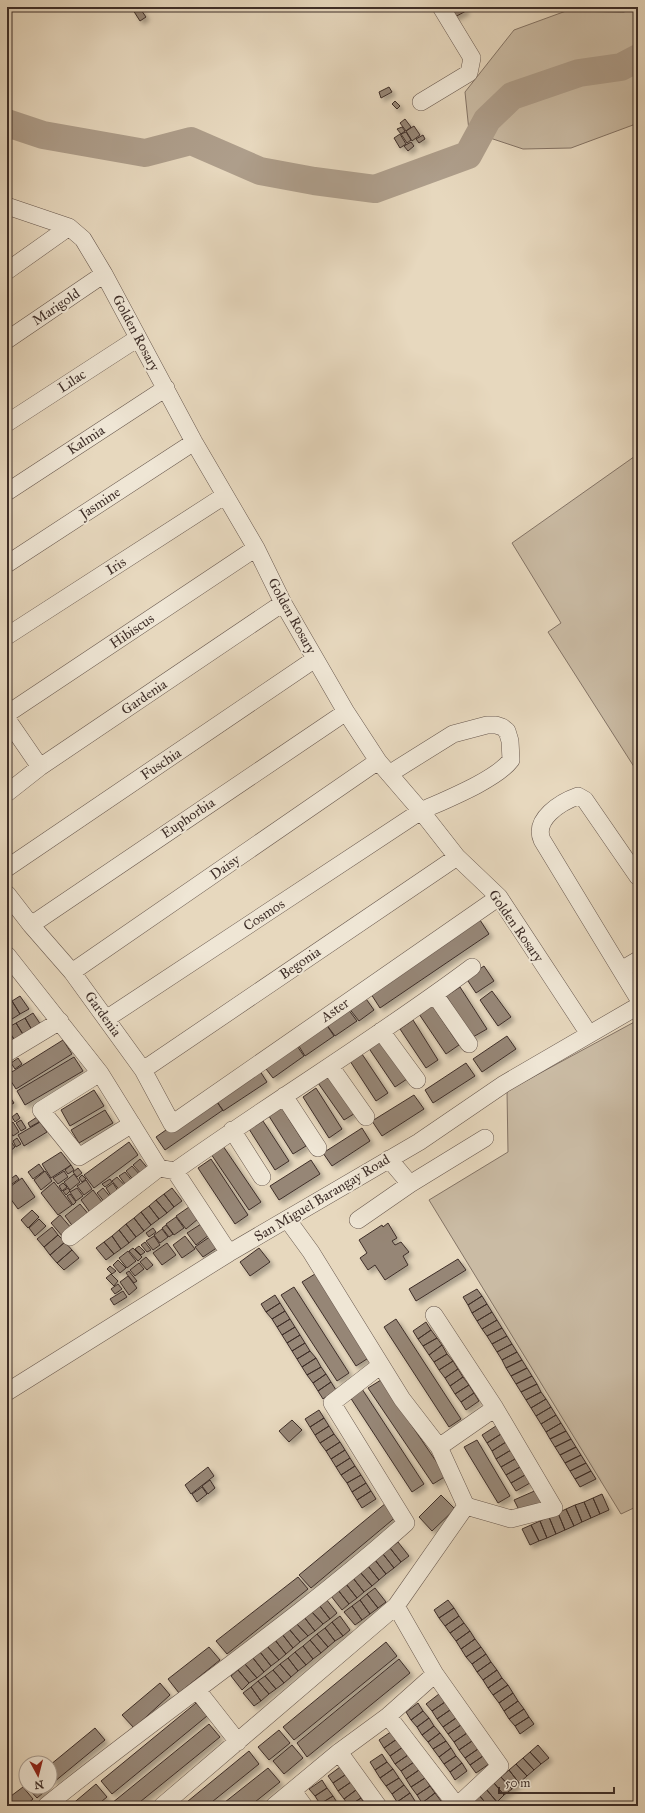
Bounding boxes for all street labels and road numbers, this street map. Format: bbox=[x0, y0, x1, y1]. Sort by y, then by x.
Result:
street label: Marigold bbox=[29, 285, 83, 329]
street label: Golden Rosary bbox=[109, 292, 163, 375]
street label: Lilac bbox=[55, 366, 89, 396]
street label: Kalmia bbox=[64, 422, 108, 458]
street label: Jasmine bbox=[75, 483, 124, 524]
street label: Iris bbox=[103, 553, 129, 579]
street label: Golden Rosary bbox=[264, 575, 320, 657]
street label: Hibiscus bbox=[106, 610, 158, 652]
street label: Gardenia bbox=[118, 675, 170, 718]
street label: Fuschia bbox=[138, 744, 184, 784]
street label: Euphorbia bbox=[158, 794, 218, 842]
street label: Daisy bbox=[207, 850, 244, 883]
street label: Golden Rosary bbox=[485, 887, 547, 966]
street label: Cosmos bbox=[240, 895, 288, 935]
street label: Begonia bbox=[276, 943, 324, 983]
street label: Gardenia bbox=[81, 988, 125, 1040]
street label: Aster bbox=[317, 994, 353, 1026]
street label: San Miguel Barangay Road bbox=[251, 1151, 393, 1245]

